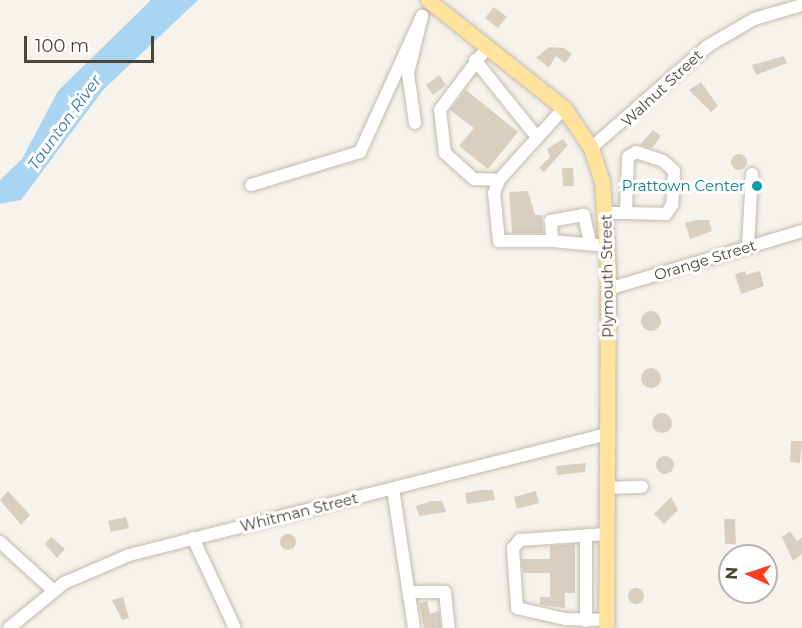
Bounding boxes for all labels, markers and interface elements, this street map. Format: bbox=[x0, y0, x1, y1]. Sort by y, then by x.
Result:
scale bar bbox=[27, 24, 158, 62]
text: 100 m bbox=[35, 35, 89, 57]
street label: Walnut Street bbox=[618, 46, 706, 130]
water label: Taunton River bbox=[24, 72, 106, 174]
place label: Prattown Center bbox=[622, 177, 745, 195]
marker: Prattown Center bbox=[750, 179, 764, 193]
street label: Plymouth Street bbox=[597, 214, 617, 338]
street label: Orange Street bbox=[652, 236, 758, 284]
street label: Whitman Street bbox=[238, 489, 360, 535]
north arrow bbox=[718, 544, 778, 604]
text: N bbox=[722, 566, 741, 580]

